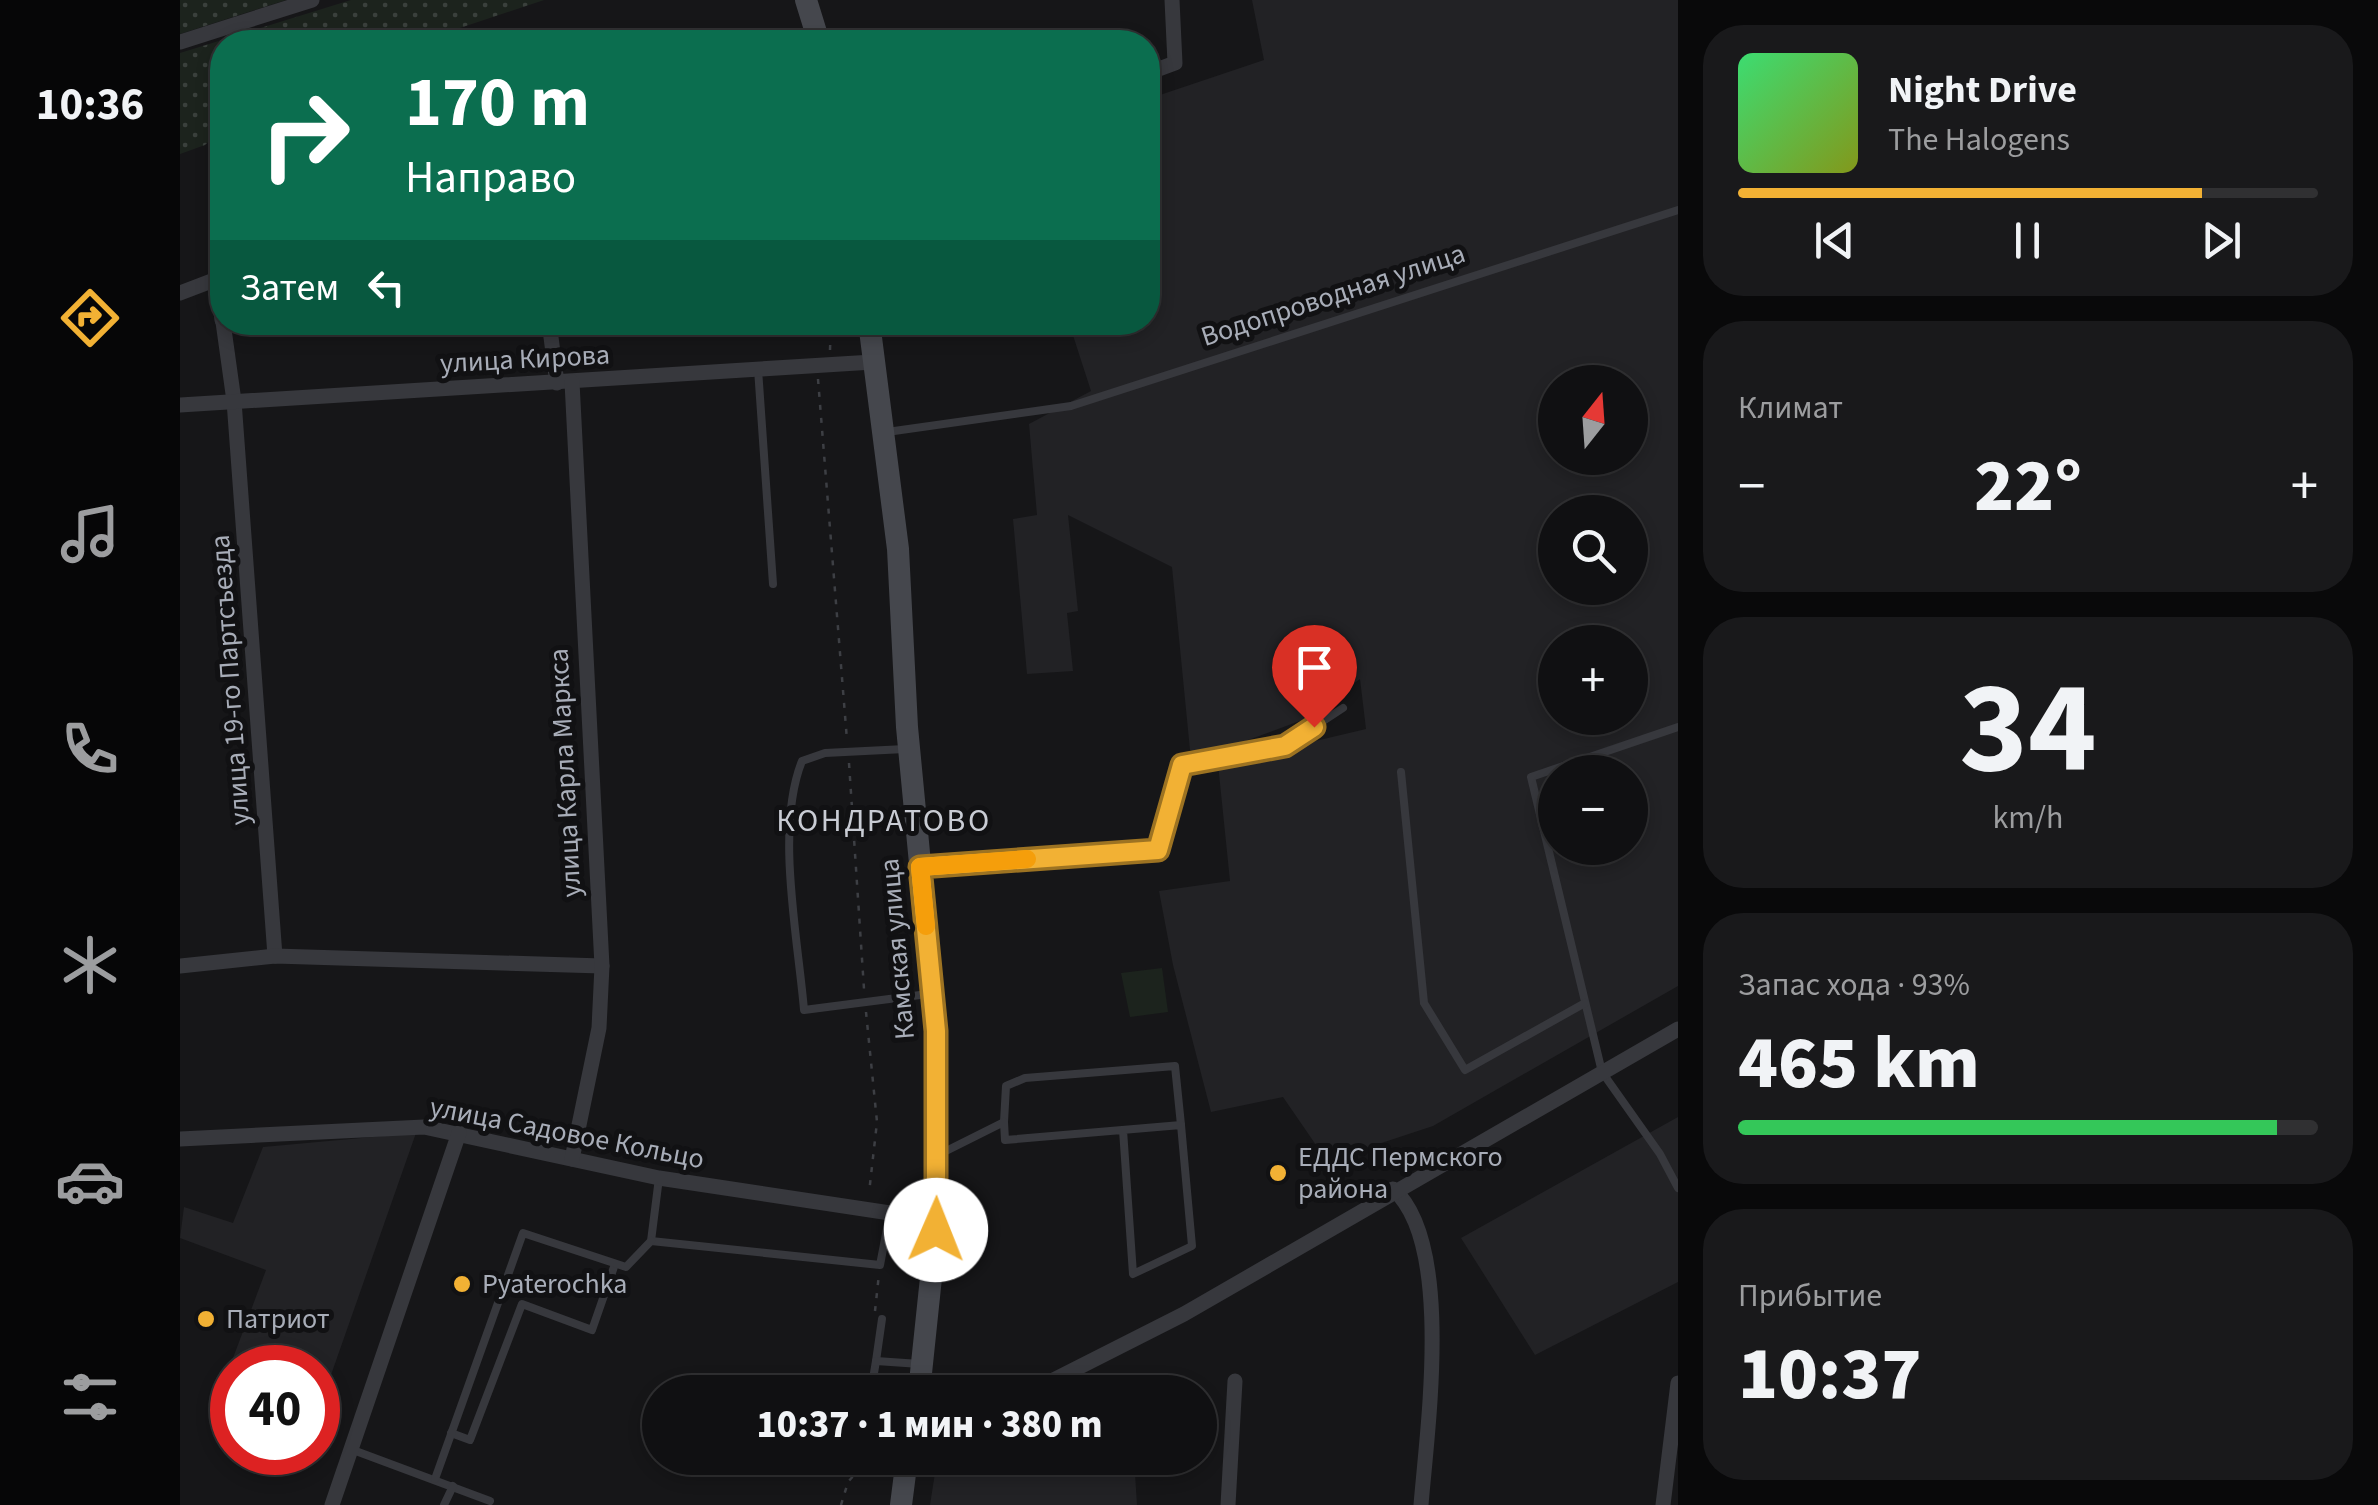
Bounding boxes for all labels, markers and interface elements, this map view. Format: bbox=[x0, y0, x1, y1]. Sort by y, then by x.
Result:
text: 170 m bbox=[405, 53, 590, 153]
text: Night Drive bbox=[1888, 63, 2077, 117]
icon: right bbox=[240, 70, 370, 200]
text: 10:36 bbox=[36, 73, 144, 137]
text: The Halogens bbox=[1888, 117, 2070, 163]
text: Направо bbox=[405, 146, 576, 210]
icon: previous bbox=[1807, 213, 1862, 268]
icon: pause bbox=[2000, 213, 2055, 268]
icon: next bbox=[2194, 213, 2249, 268]
street label: Водопроводная улица bbox=[1196, 233, 1470, 357]
icon: left bbox=[359, 260, 414, 315]
text: Затем bbox=[240, 261, 339, 315]
icon: directions bbox=[55, 283, 125, 353]
street label: улица Кирова bbox=[439, 335, 611, 383]
north arrow bbox=[1538, 365, 1648, 475]
map controls bbox=[1538, 365, 1648, 865]
text: Климат bbox=[1738, 385, 1843, 431]
text: 22° bbox=[1974, 433, 2082, 540]
text: − bbox=[1738, 448, 1765, 526]
text: + bbox=[2291, 448, 2318, 526]
button: search bbox=[1538, 495, 1648, 605]
icon: music bbox=[55, 499, 125, 569]
street label: улица 19-го Партсъезда bbox=[200, 533, 260, 827]
pin bbox=[1272, 625, 1357, 728]
button: + bbox=[1538, 625, 1648, 735]
text: 34 bbox=[1959, 637, 2097, 822]
icon: arrive bbox=[1287, 640, 1342, 695]
street label: улица Карла Маркса bbox=[539, 647, 591, 899]
icon: phone bbox=[55, 714, 125, 784]
button: − bbox=[1538, 755, 1648, 865]
text: km/h bbox=[1993, 795, 2063, 841]
district label: КОНДРАТОВО bbox=[776, 798, 992, 844]
street label: Камская улица bbox=[869, 857, 925, 1041]
icon: climate bbox=[55, 930, 125, 1000]
text: Запас хода · 93% bbox=[1738, 962, 1970, 1008]
text: 465 km bbox=[1738, 1010, 1980, 1117]
street label: улица Садовое Кольцо bbox=[426, 1087, 708, 1179]
place label: ЕДДС Пермского района bbox=[1298, 1137, 1503, 1209]
icon: car bbox=[55, 1146, 125, 1216]
marker: ЕДДС Пермского района bbox=[1267, 1162, 1289, 1184]
position arrow bbox=[884, 1178, 988, 1282]
place label: Pyaterochka bbox=[482, 1264, 627, 1304]
marker: Pyaterochka bbox=[451, 1273, 473, 1295]
text: Прибытие bbox=[1738, 1273, 1882, 1319]
place label: Патриот bbox=[226, 1299, 330, 1339]
marker: Патриот bbox=[195, 1308, 217, 1330]
text: 10:37 bbox=[1738, 1321, 1921, 1428]
speed limit sign: 40 bbox=[210, 1345, 340, 1475]
icon: filters bbox=[55, 1362, 125, 1432]
text: 10:37 · 1 мин · 380 m bbox=[757, 1398, 1102, 1452]

